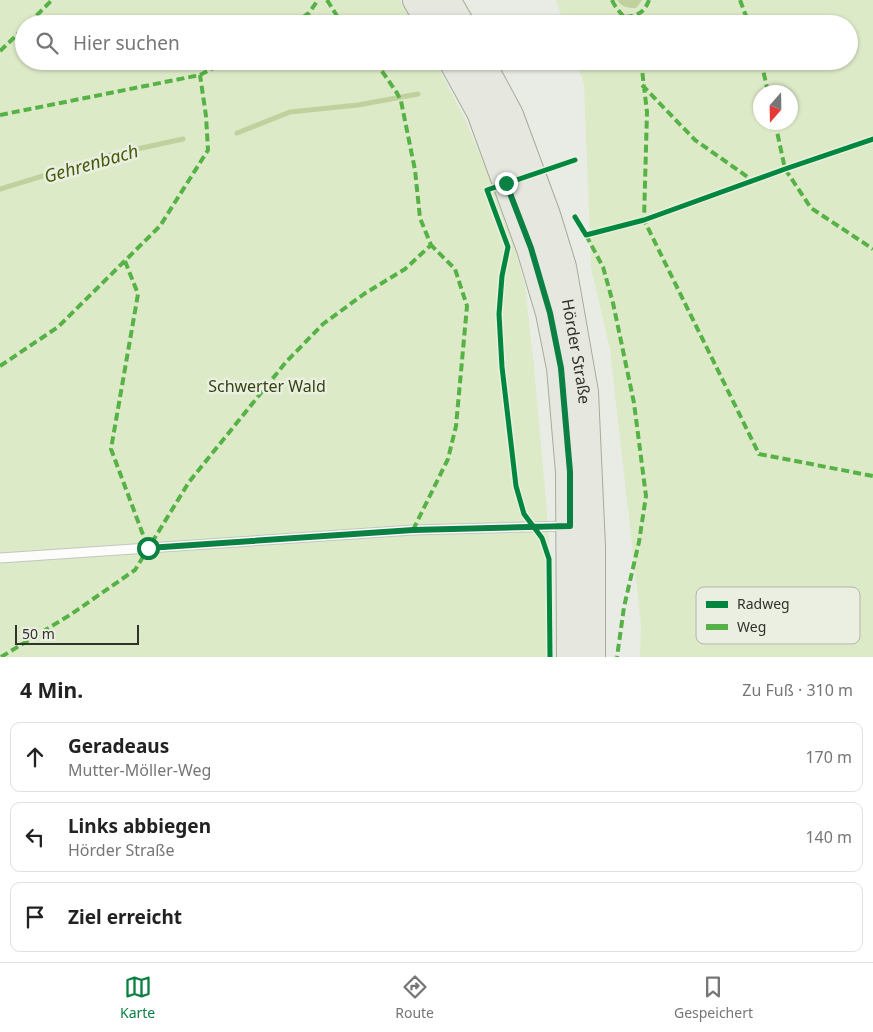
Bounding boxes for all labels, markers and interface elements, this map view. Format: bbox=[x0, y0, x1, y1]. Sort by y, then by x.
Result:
search box bbox=[15, 15, 858, 70]
icon: search bbox=[33, 29, 61, 57]
text: Hier suchen bbox=[73, 30, 180, 56]
north arrow bbox=[753, 85, 798, 130]
water label: Gehrenbach bbox=[41, 138, 141, 188]
route end bbox=[495, 172, 518, 195]
street label: Hörder Straße bbox=[557, 297, 596, 404]
park label: Schwerter Wald bbox=[208, 375, 326, 397]
route start bbox=[137, 537, 160, 560]
legend bbox=[696, 587, 860, 644]
text: Radweg bbox=[737, 594, 790, 613]
text: Weg bbox=[737, 617, 766, 636]
scale bar bbox=[15, 622, 139, 645]
text: 50 m bbox=[22, 624, 55, 643]
text: 4 Min. bbox=[20, 676, 83, 704]
text: Zu Fuß · 310 m bbox=[742, 679, 853, 701]
text: Geradeaus bbox=[68, 733, 169, 759]
icon: ahead bbox=[21, 743, 49, 771]
text: 170 m bbox=[805, 746, 852, 768]
text: Mutter-Möller-Weg bbox=[68, 759, 211, 781]
text: Links abbiegen bbox=[68, 813, 211, 839]
icon: left bbox=[21, 823, 49, 851]
text: 140 m bbox=[805, 826, 852, 848]
text: Hörder Straße bbox=[68, 839, 174, 861]
icon: arrive bbox=[21, 903, 49, 931]
text: Ziel erreicht bbox=[68, 904, 182, 930]
tab: Karte bbox=[120, 973, 155, 1022]
tab: Route bbox=[395, 973, 434, 1022]
tab: Gespeichert bbox=[674, 973, 753, 1022]

